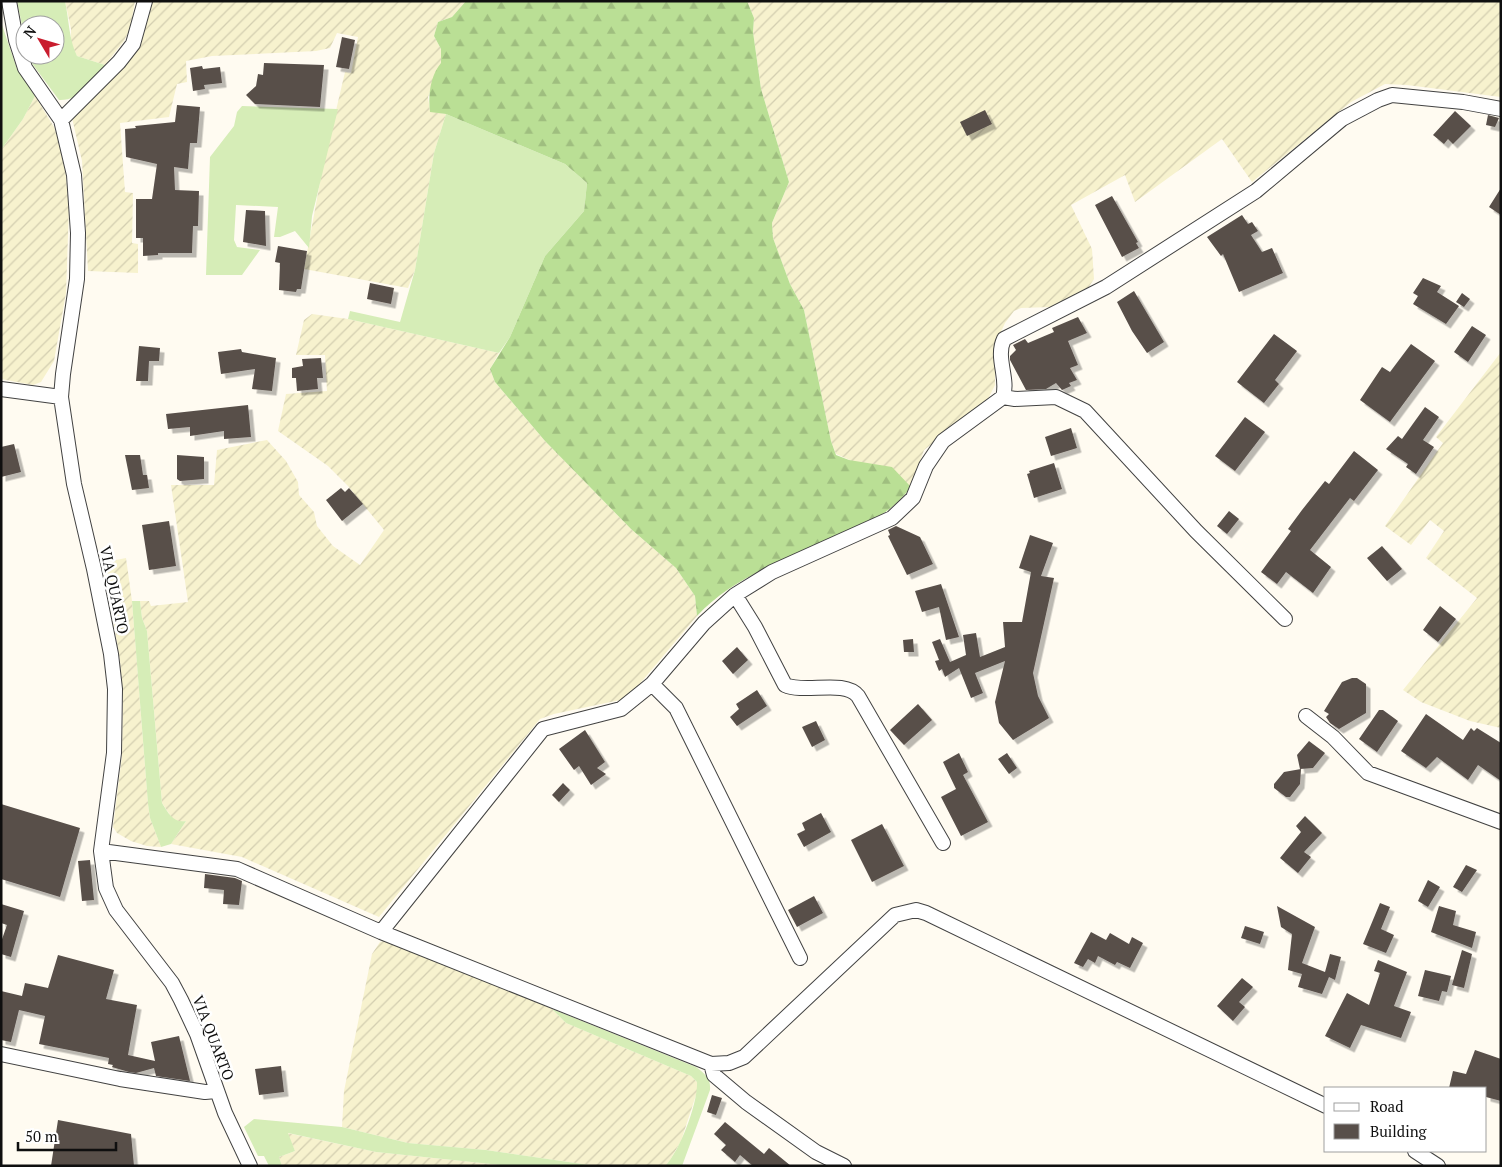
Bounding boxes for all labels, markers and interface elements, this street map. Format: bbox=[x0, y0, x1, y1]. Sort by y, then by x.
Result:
north arrow bbox=[15, 15, 65, 65]
text: N bbox=[19, 21, 40, 42]
street label: VIA QUARTO bbox=[96, 544, 134, 636]
street label: VIA QUARTO bbox=[189, 992, 239, 1083]
legend bbox=[1324, 1087, 1487, 1152]
text: Road bbox=[1370, 1096, 1403, 1116]
scale bar bbox=[18, 1120, 115, 1152]
text: Building bbox=[1370, 1121, 1428, 1141]
text: 50 m bbox=[25, 1126, 58, 1146]

